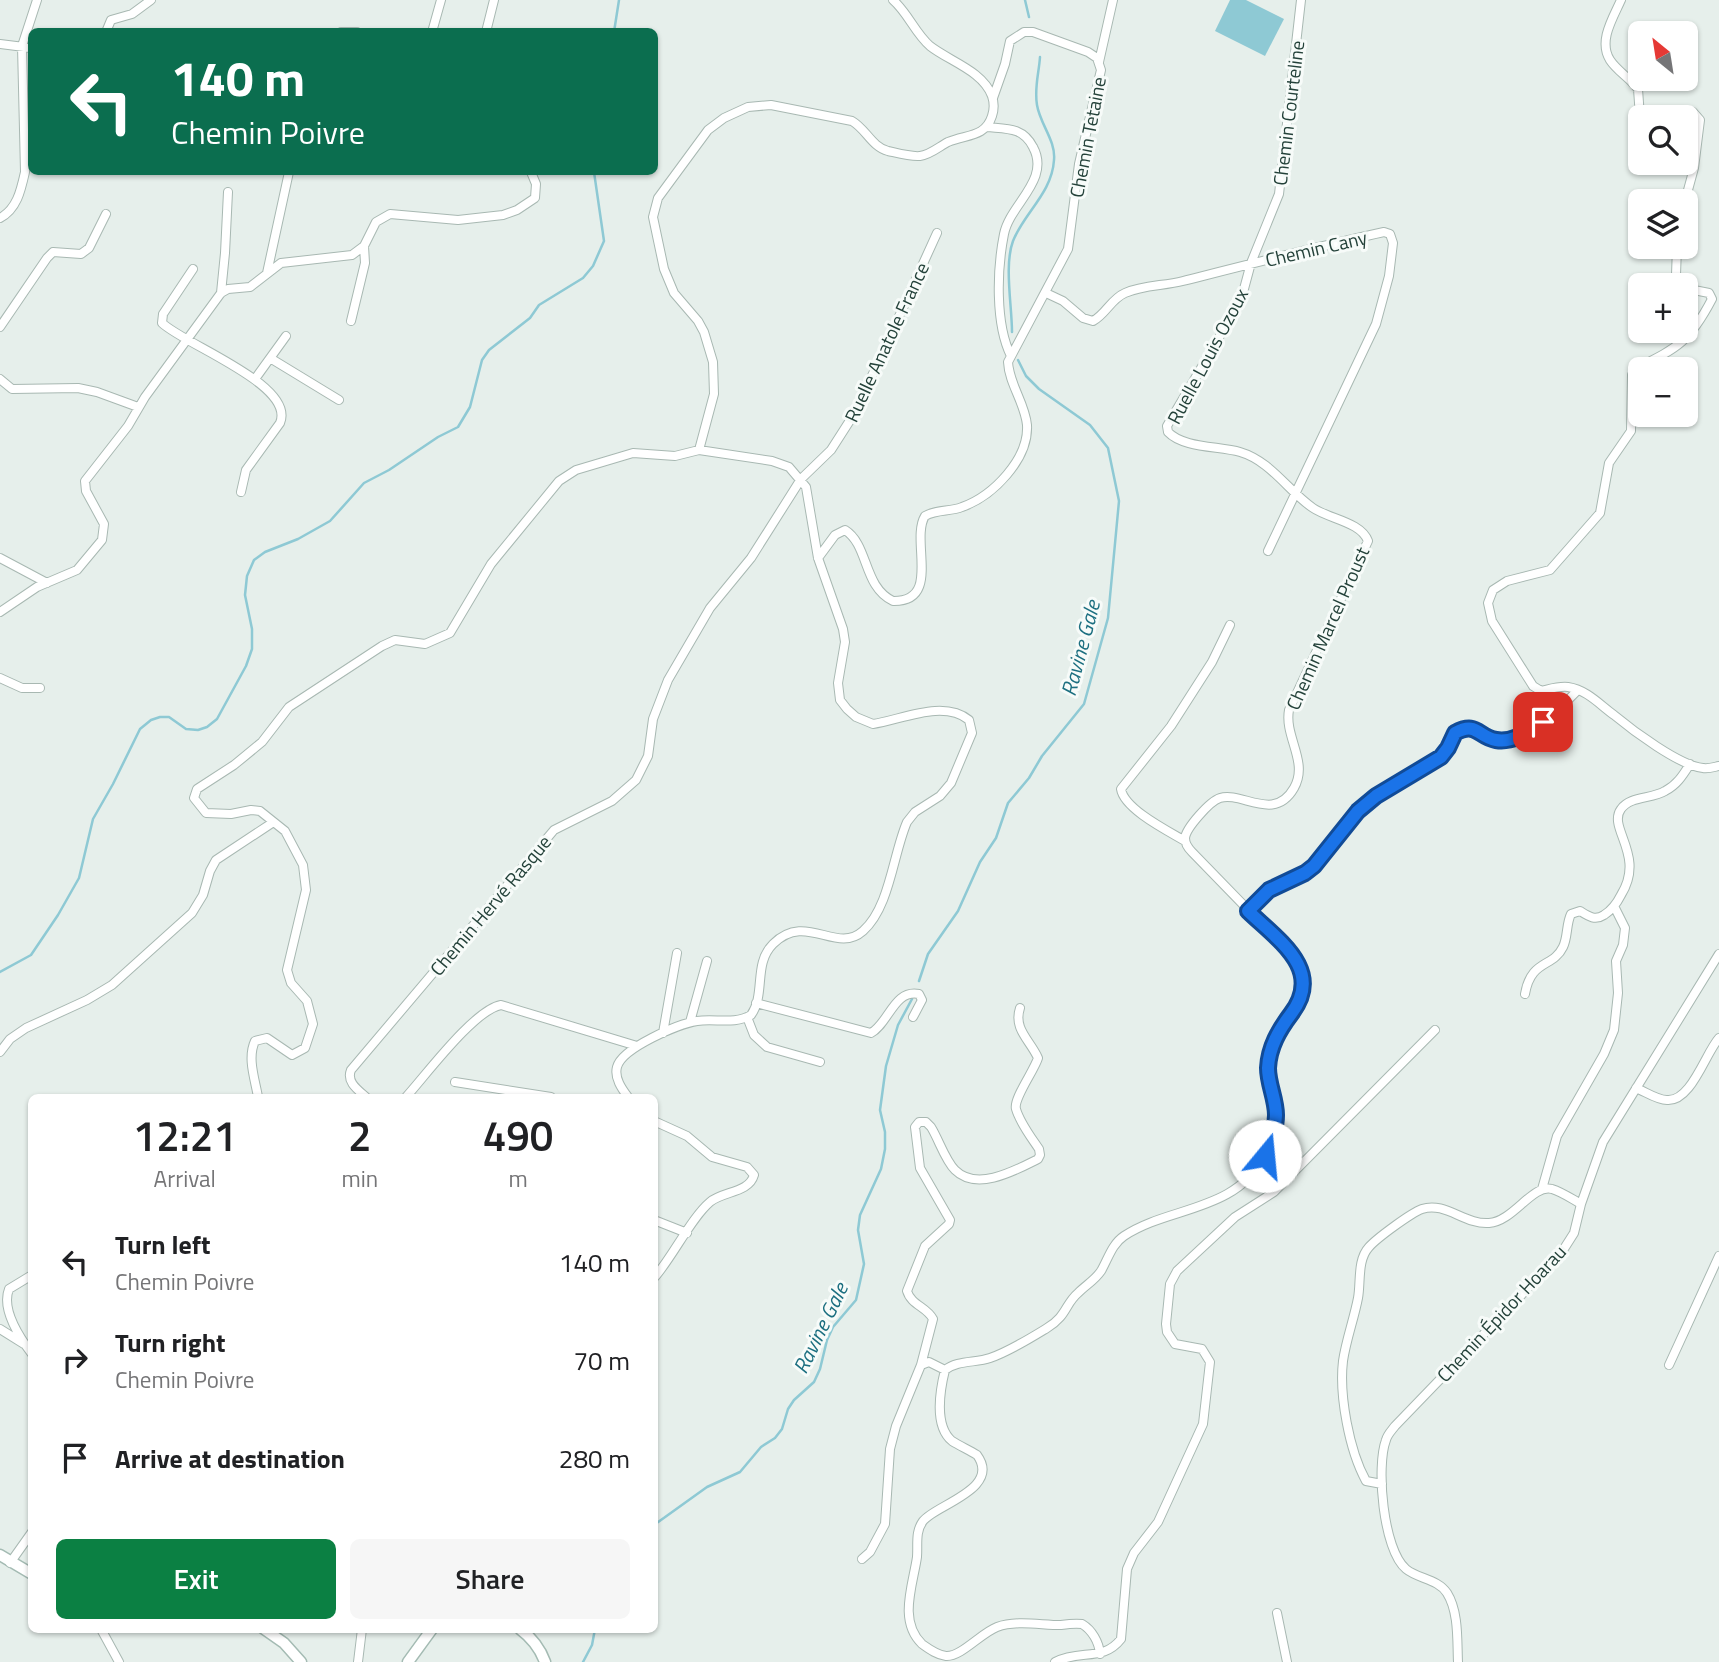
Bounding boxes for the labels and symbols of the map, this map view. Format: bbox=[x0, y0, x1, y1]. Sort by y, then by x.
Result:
north arrow bbox=[1628, 21, 1698, 91]
street label: Chemin Courteline bbox=[1265, 39, 1311, 187]
street label: Chemin Tetaine bbox=[1061, 74, 1113, 200]
street label: Chemin Cany bbox=[1262, 222, 1370, 274]
street label: Ruelle Anatole France bbox=[836, 257, 936, 427]
street label: Ruelle Louis Ozoux bbox=[1159, 283, 1255, 429]
street label: Chemin Marcel Proust bbox=[1278, 541, 1376, 714]
water label: Ravine Gale bbox=[1052, 595, 1108, 699]
pin bbox=[1513, 692, 1573, 752]
street label: Chemin Hervé Rasque bbox=[422, 828, 558, 982]
position arrow bbox=[1228, 1119, 1302, 1193]
street label: Chemin Épidor Hoarau bbox=[1430, 1238, 1572, 1388]
water label: Ravine Gale bbox=[784, 1276, 856, 1379]

